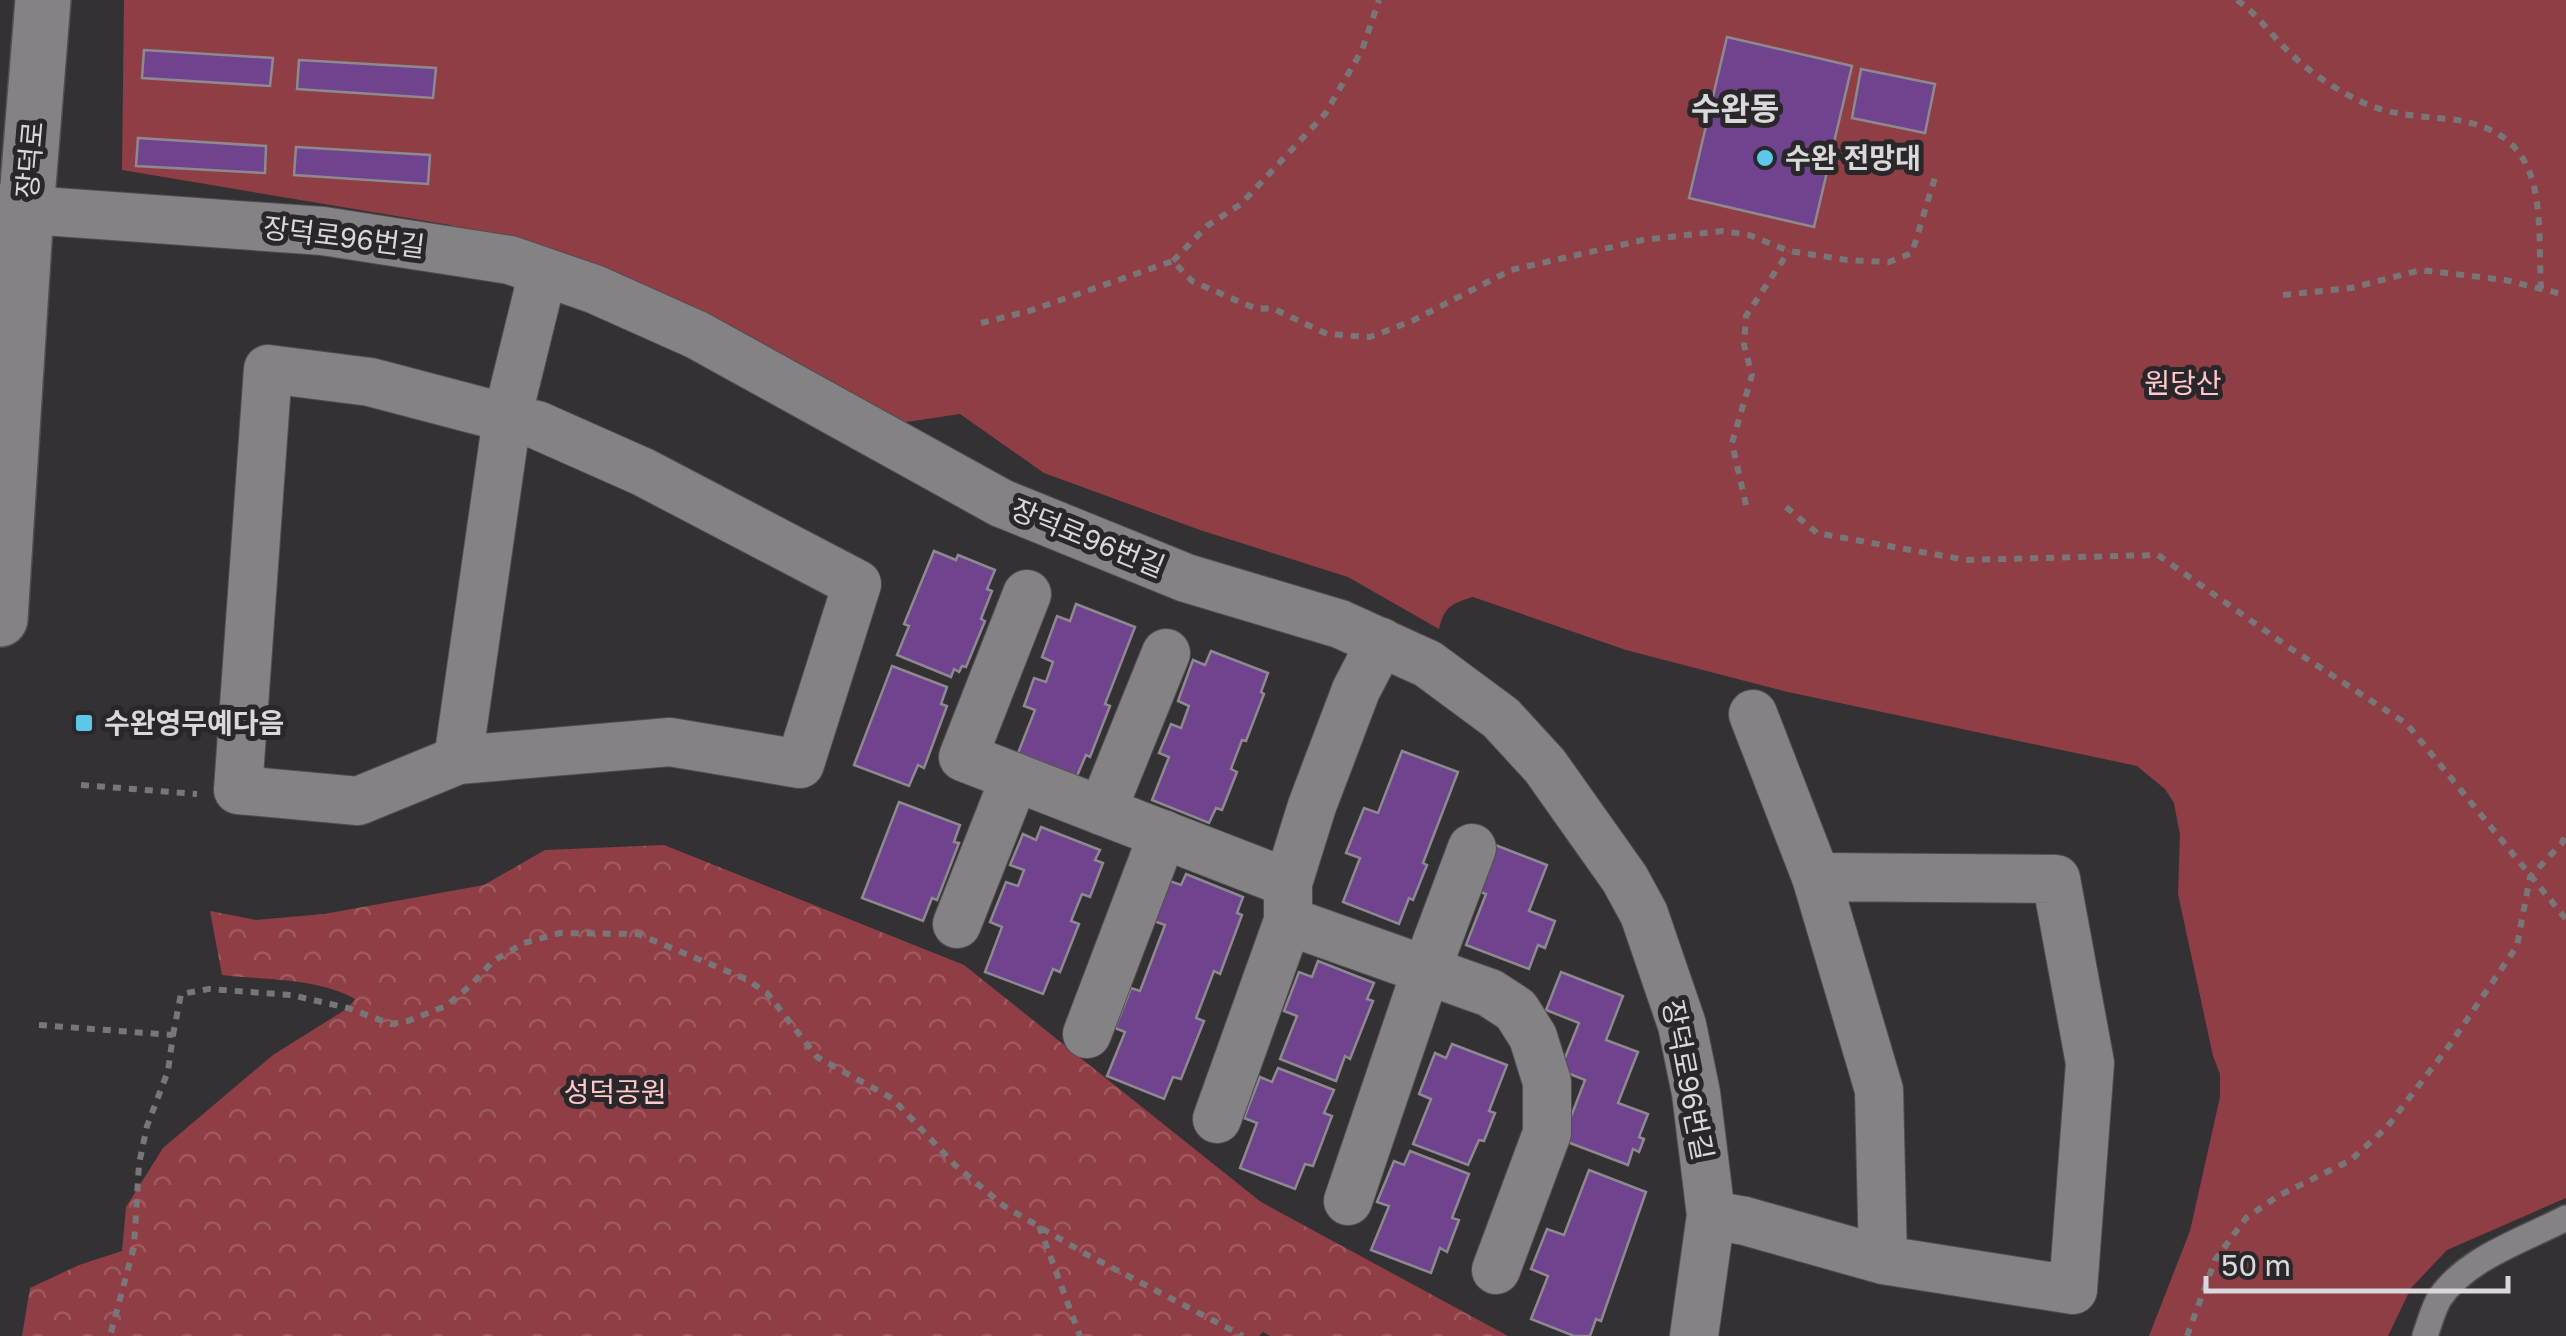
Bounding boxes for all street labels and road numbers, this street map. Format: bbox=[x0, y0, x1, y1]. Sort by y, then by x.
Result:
street label: 장덕로 bbox=[10, 120, 49, 200]
street label: 장덕로96번길 bbox=[261, 210, 427, 263]
street label: 장덕로96번길 bbox=[1007, 492, 1170, 583]
street label: 장덕로96번길 bbox=[1657, 997, 1720, 1163]

